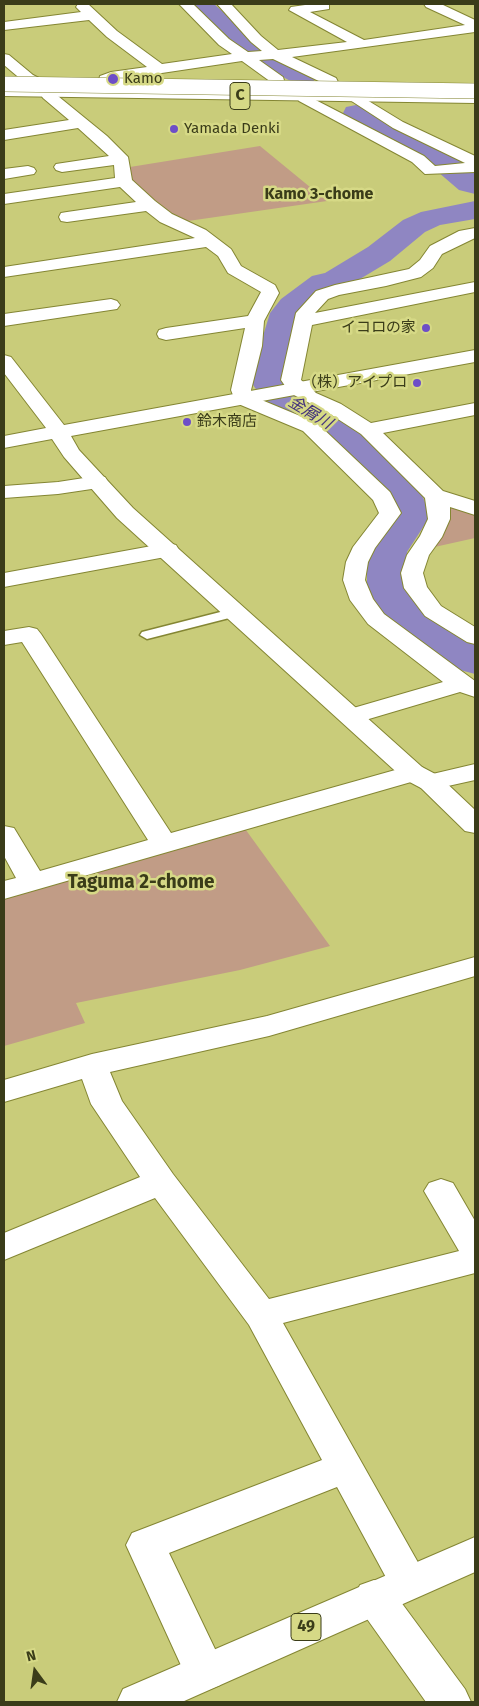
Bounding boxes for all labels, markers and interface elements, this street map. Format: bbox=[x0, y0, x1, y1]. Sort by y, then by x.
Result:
place label: Kamo bbox=[124, 70, 163, 88]
marker: Kamo bbox=[106, 72, 120, 86]
road number: C bbox=[230, 82, 250, 110]
place label: Yamada Denki bbox=[184, 120, 280, 138]
marker: Yamada Denki bbox=[168, 123, 180, 135]
district label: Kamo 3-chome bbox=[265, 185, 373, 205]
place label: イコロの家 bbox=[341, 319, 416, 337]
marker: イコロの家 bbox=[420, 322, 432, 334]
place label: （株）アイプロ bbox=[302, 374, 407, 392]
marker: （株）アイプロ bbox=[411, 377, 423, 389]
water label: 金屑川 bbox=[284, 392, 336, 434]
place label: 鈴木商店 bbox=[197, 413, 257, 431]
marker: 鈴木商店 bbox=[181, 416, 193, 428]
district label: Taguma 2-chome bbox=[68, 872, 214, 894]
road number: 49 bbox=[291, 1614, 321, 1640]
north arrow bbox=[10, 1646, 60, 1696]
text: N bbox=[25, 1647, 38, 1665]

